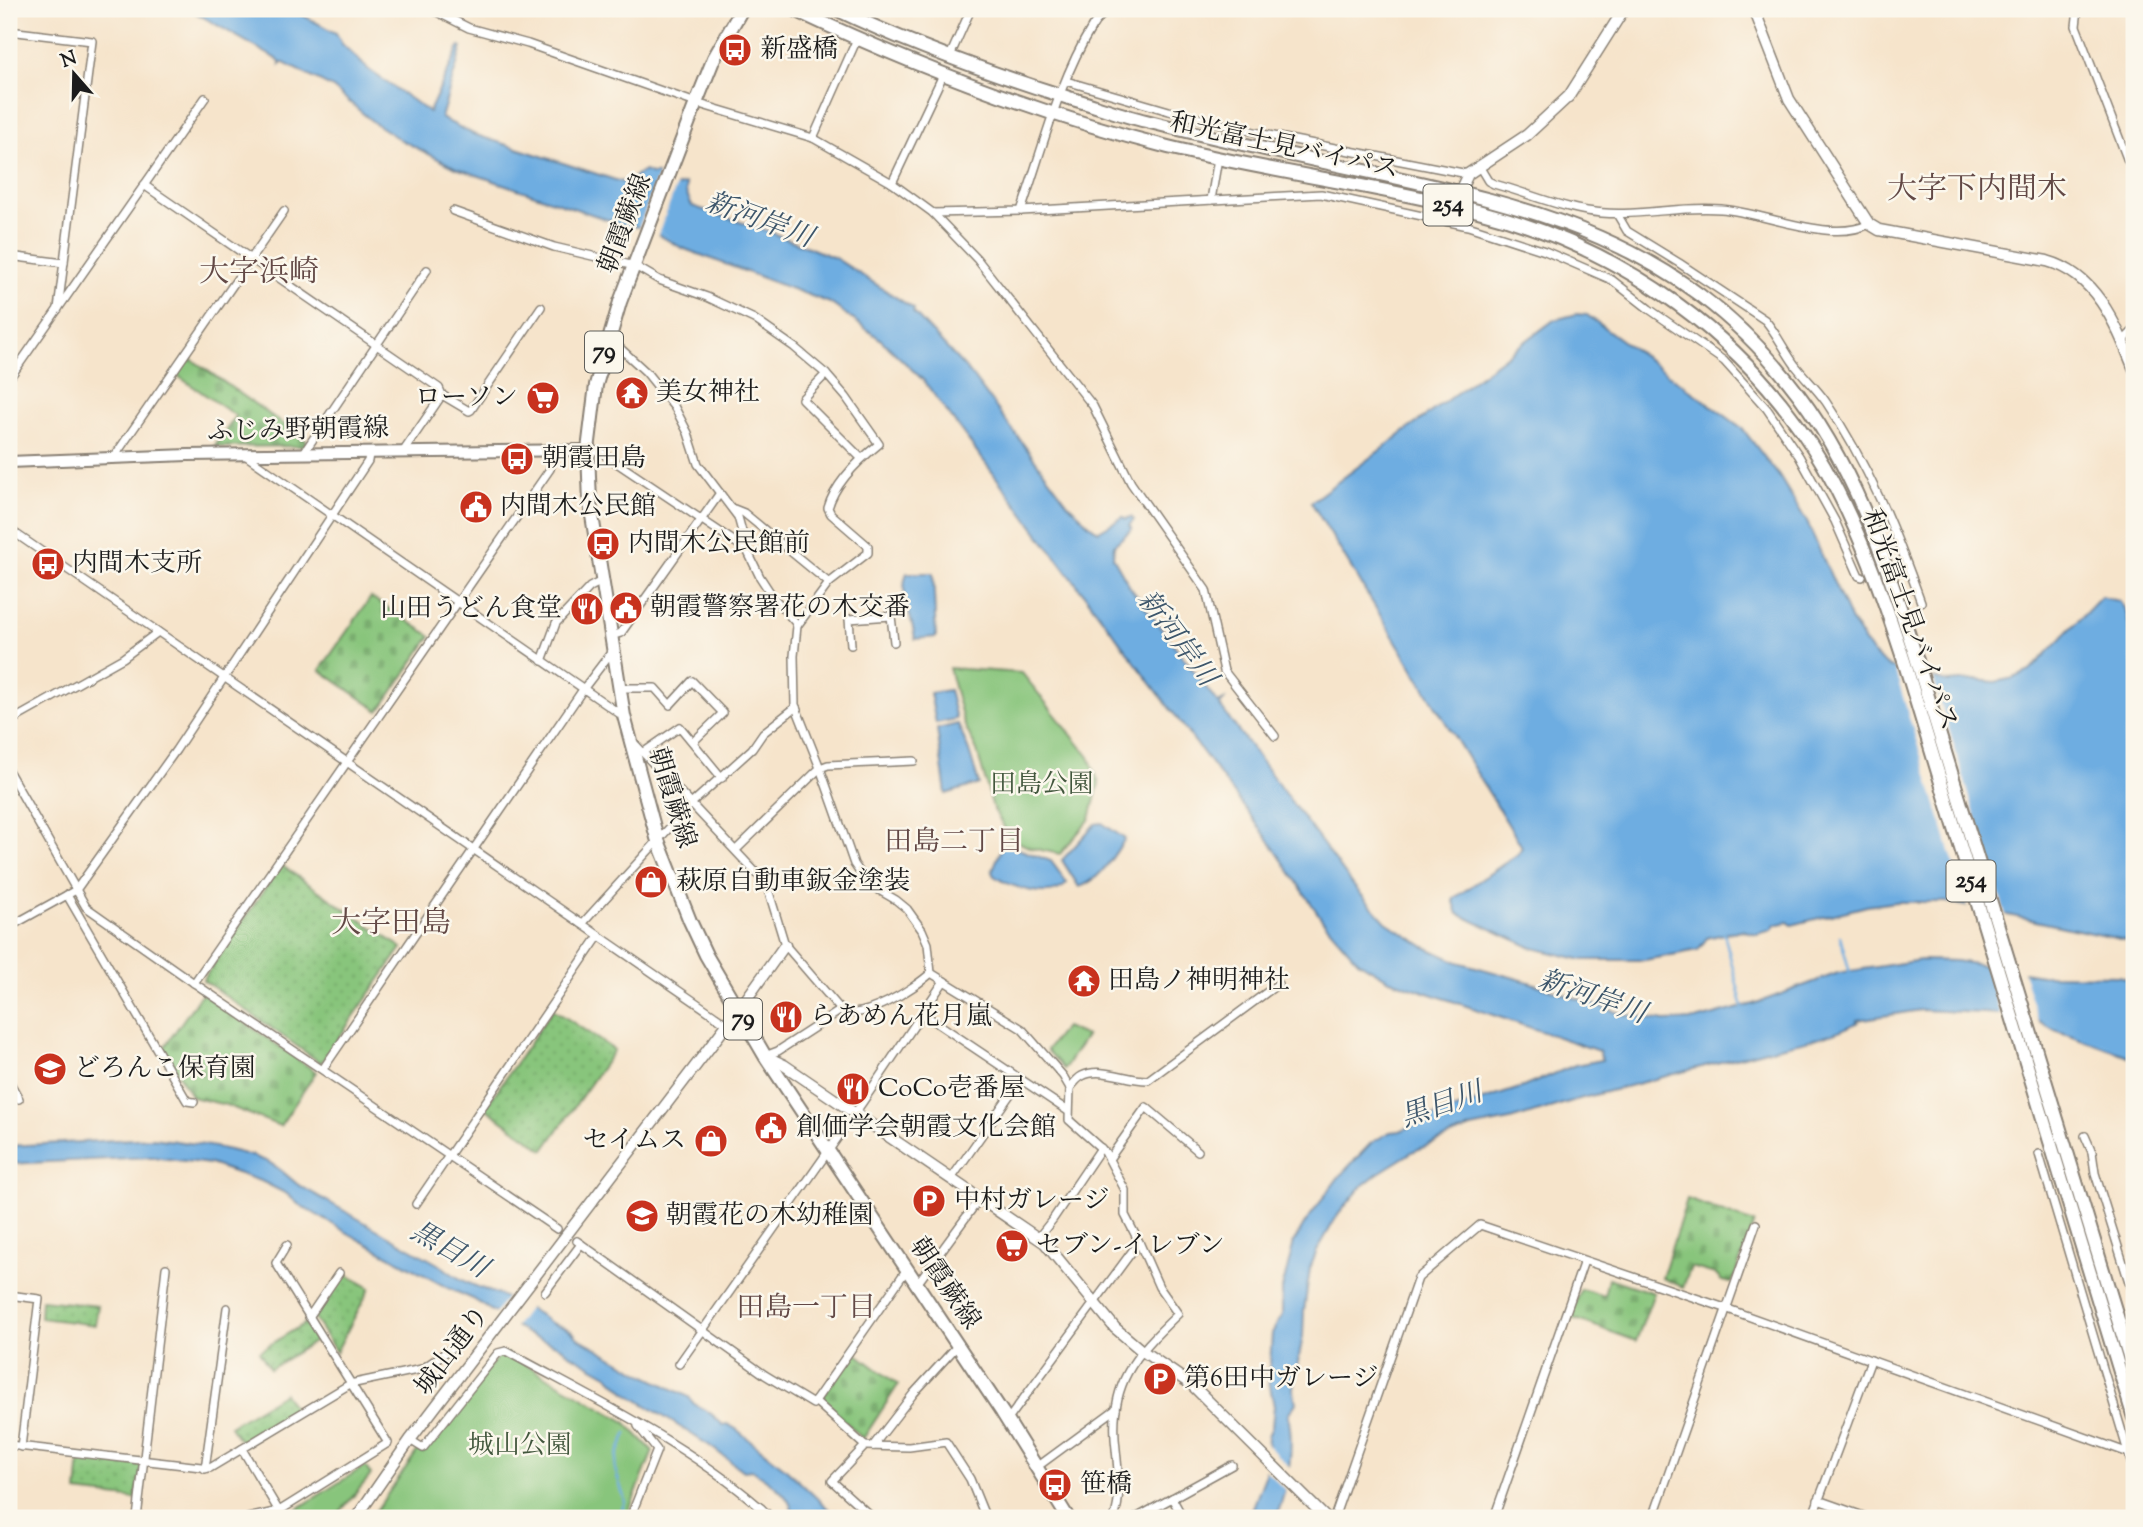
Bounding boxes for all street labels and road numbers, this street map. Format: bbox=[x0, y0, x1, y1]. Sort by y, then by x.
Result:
street label: 和光富士見バイパス bbox=[1166, 105, 1402, 189]
street label: 朝霞蕨線 bbox=[590, 169, 662, 279]
road number: 254 bbox=[1424, 184, 1472, 226]
road number: 79 bbox=[585, 332, 623, 372]
street label: ふじみ野朝霞線 bbox=[207, 411, 389, 451]
street label: 和光富士見バイパス bbox=[1852, 504, 1966, 736]
street label: 朝霞蕨線 bbox=[638, 743, 704, 853]
road number: 254 bbox=[1946, 860, 1996, 902]
road number: 79 bbox=[724, 999, 762, 1040]
street label: 朝霞蕨線 bbox=[900, 1231, 988, 1337]
street label: 城山通り bbox=[407, 1298, 499, 1404]

